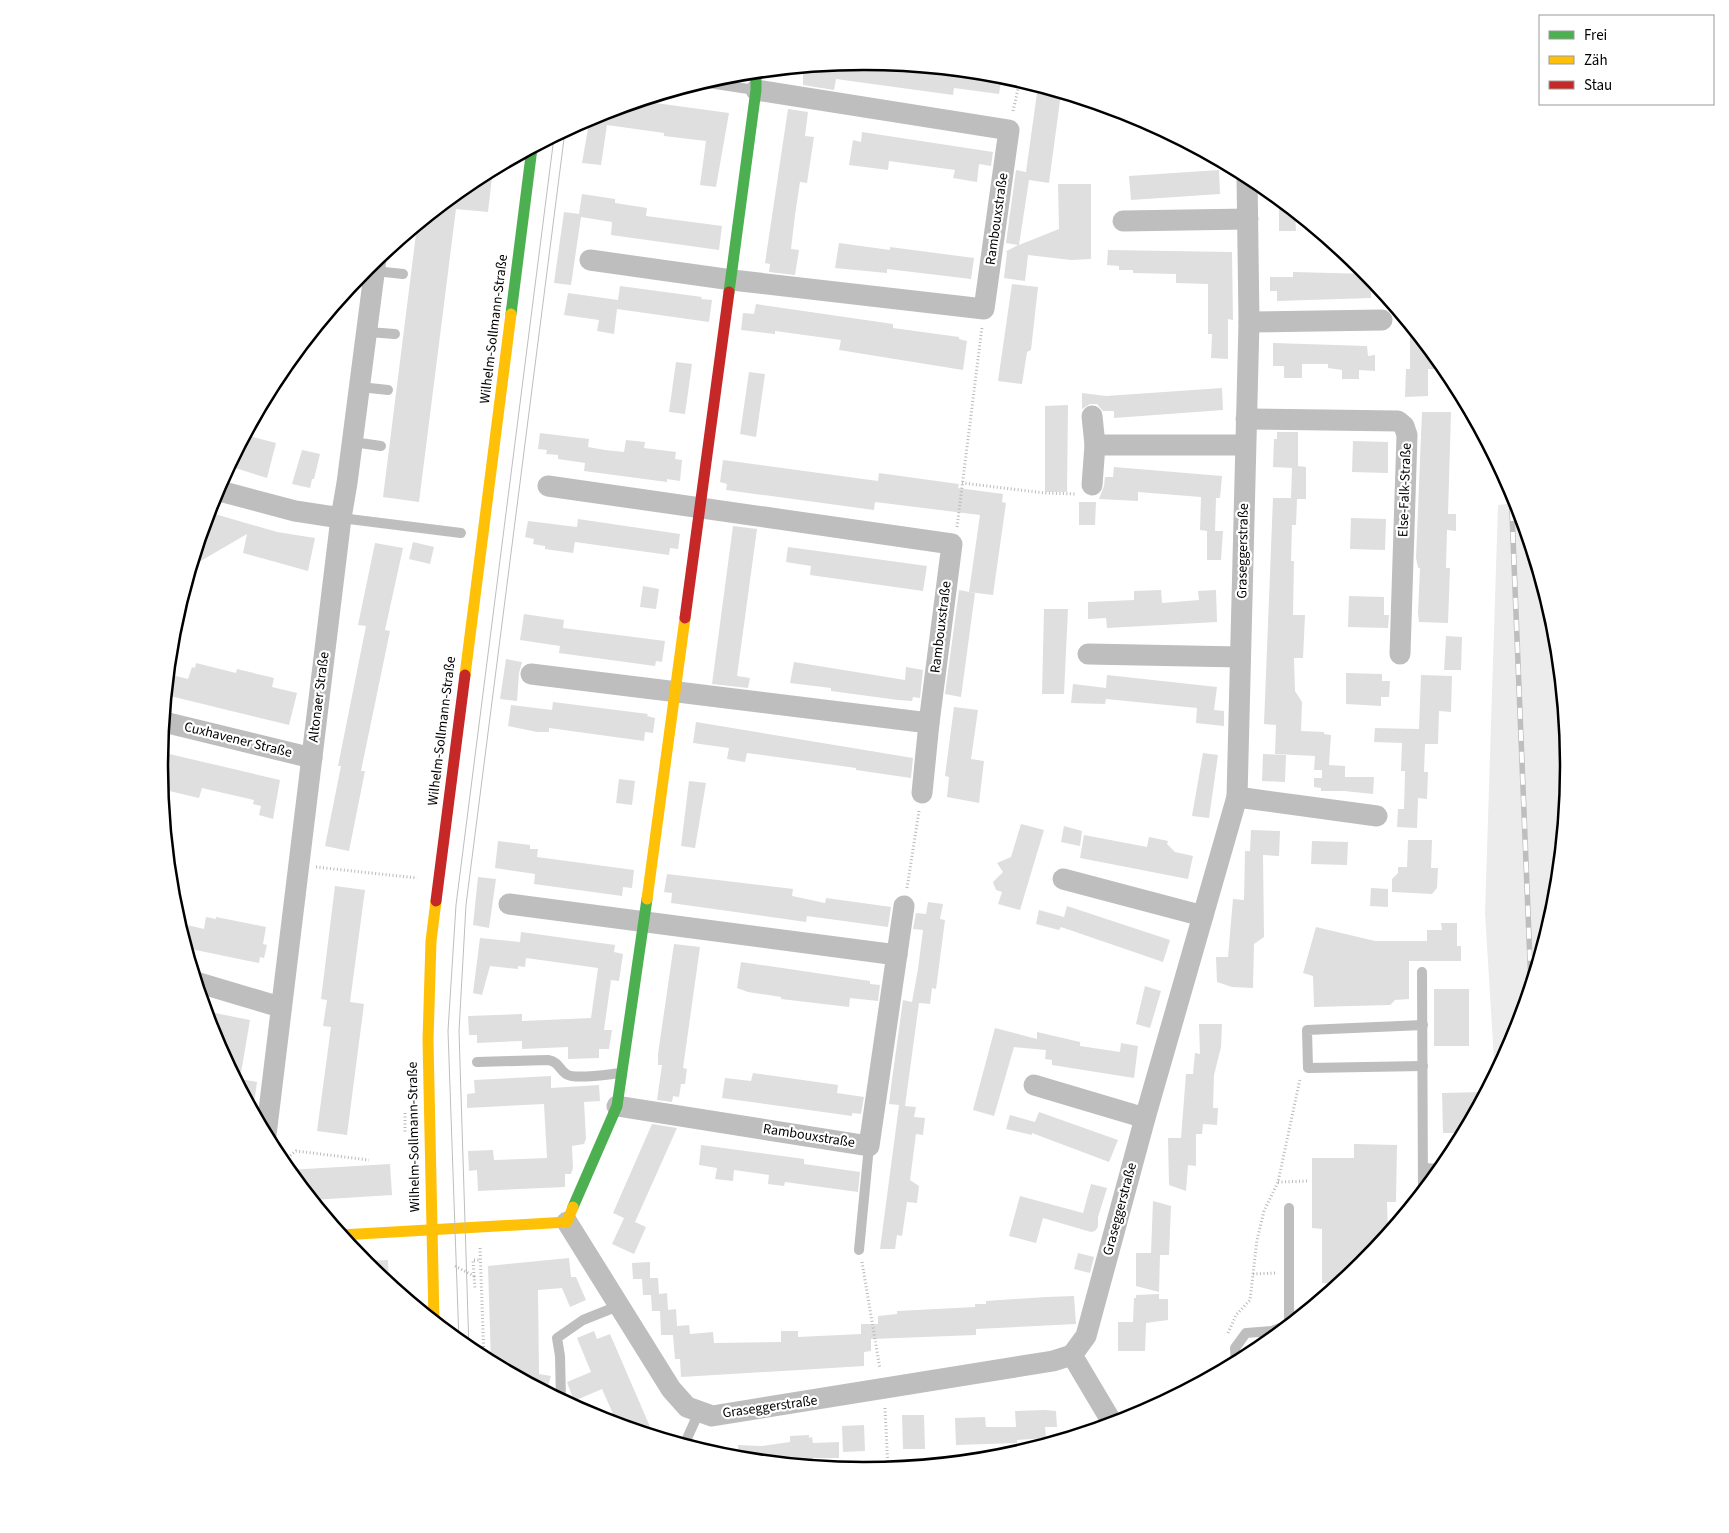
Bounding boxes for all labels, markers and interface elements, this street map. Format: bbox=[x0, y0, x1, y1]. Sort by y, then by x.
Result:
legend bbox=[1539, 15, 1714, 105]
text: Frei bbox=[1584, 25, 1607, 46]
text: Zäh bbox=[1584, 50, 1608, 71]
text: Stau bbox=[1584, 75, 1612, 96]
street label: Rambouxstraße bbox=[981, 172, 1013, 266]
street label: Wilhelm-Sollmann-Straße bbox=[475, 253, 513, 405]
street label: Else-Falk-Straße bbox=[1393, 443, 1417, 537]
street label: Graseggerstraße bbox=[1232, 503, 1254, 599]
street label: Rambouxstraße bbox=[925, 580, 957, 674]
street label: Altonaer Straße bbox=[304, 651, 334, 743]
street label: Wilhelm-Sollmann-Straße bbox=[423, 655, 461, 807]
street label: Cuxhavener Straße bbox=[182, 717, 294, 763]
street label: Wilhelm-Sollmann-Straße bbox=[403, 1061, 425, 1212]
street label: Rambouxstraße bbox=[762, 1119, 856, 1153]
street label: Graseggerstraße bbox=[1098, 1160, 1142, 1258]
street label: Graseggerstraße bbox=[721, 1390, 819, 1424]

